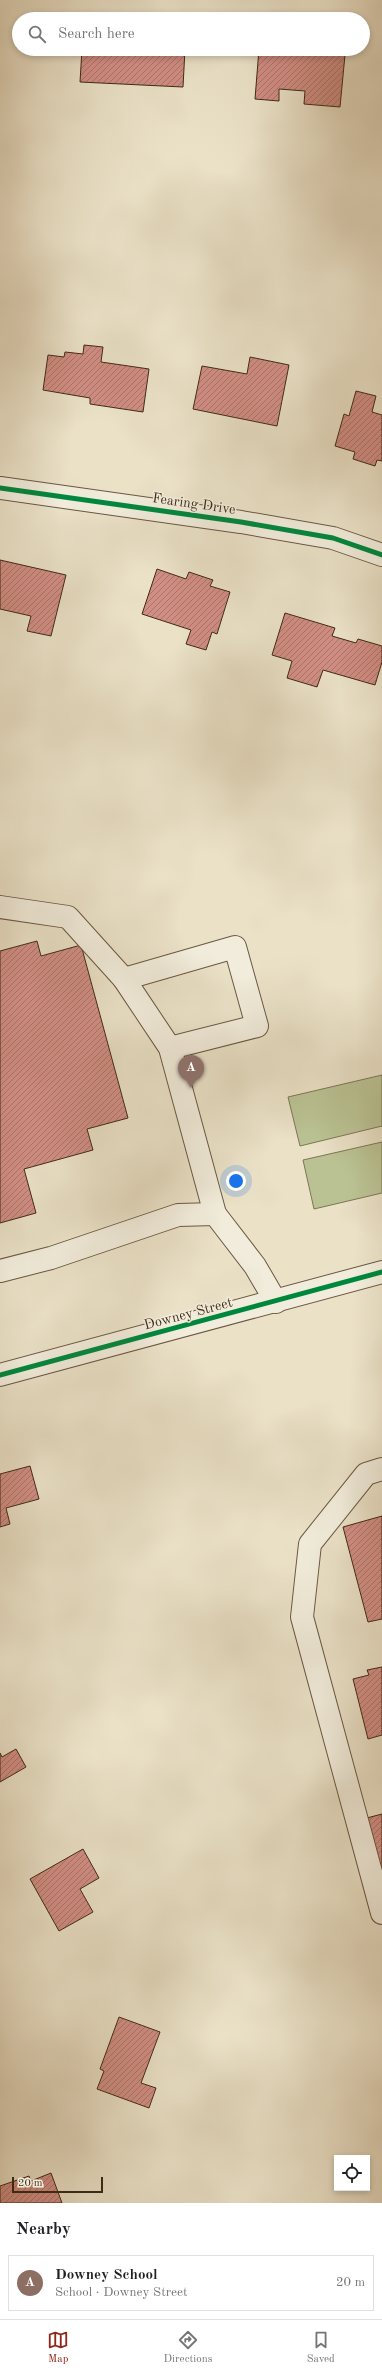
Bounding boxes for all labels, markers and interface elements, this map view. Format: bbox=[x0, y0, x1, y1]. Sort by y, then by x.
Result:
search box bbox=[12, 12, 370, 56]
icon: search bbox=[26, 23, 48, 45]
text: Search here bbox=[58, 27, 135, 42]
street label: Fearing Drive bbox=[151, 491, 236, 517]
pin: A bbox=[178, 1055, 204, 1088]
your location bbox=[226, 1171, 246, 1191]
street label: Downey Street bbox=[143, 1295, 234, 1332]
map controls bbox=[334, 2155, 370, 2191]
button: locate bbox=[334, 2155, 370, 2191]
scale bar bbox=[12, 2175, 103, 2194]
text: 20 m bbox=[18, 2178, 43, 2189]
text: Nearby bbox=[16, 2221, 71, 2238]
text: Downey School bbox=[55, 2268, 158, 2283]
text: A bbox=[25, 2276, 35, 2289]
text: 20 m bbox=[336, 2276, 365, 2289]
text: School · Downey Street bbox=[55, 2286, 188, 2299]
tab: Map bbox=[47, 2329, 69, 2367]
tab: Directions bbox=[164, 2329, 212, 2367]
tab: Saved bbox=[307, 2329, 335, 2367]

